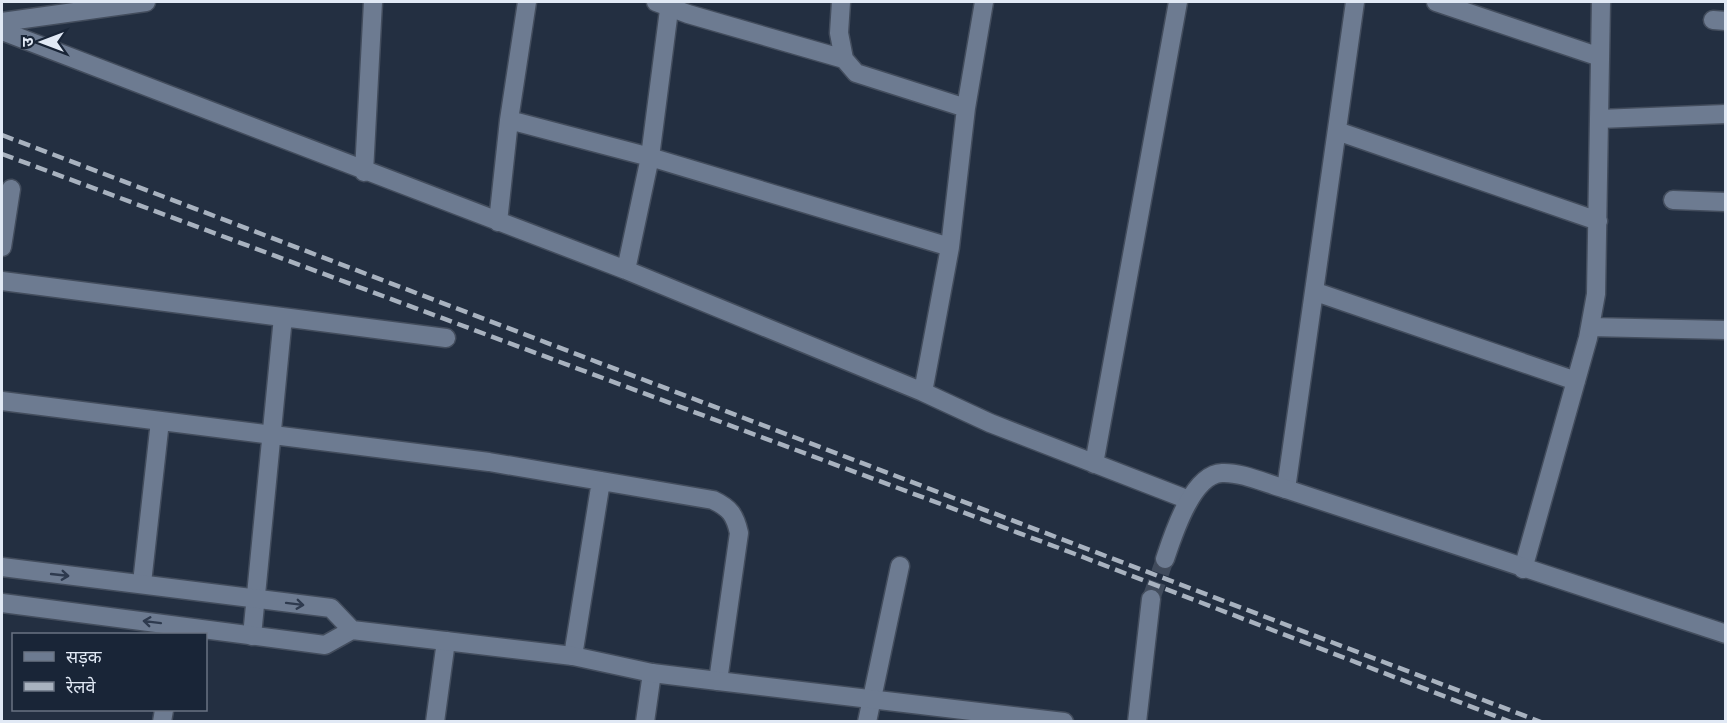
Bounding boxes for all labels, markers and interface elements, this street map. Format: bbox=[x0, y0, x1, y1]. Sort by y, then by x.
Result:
north arrow bbox=[12, 12, 72, 72]
text: उ bbox=[18, 37, 37, 47]
one-way arrow bbox=[49, 569, 69, 580]
one-way arrow bbox=[284, 598, 304, 609]
one-way arrow bbox=[142, 617, 162, 628]
legend bbox=[12, 633, 207, 711]
text: सड़क bbox=[66, 646, 103, 668]
text: रेलवे bbox=[65, 676, 97, 698]

